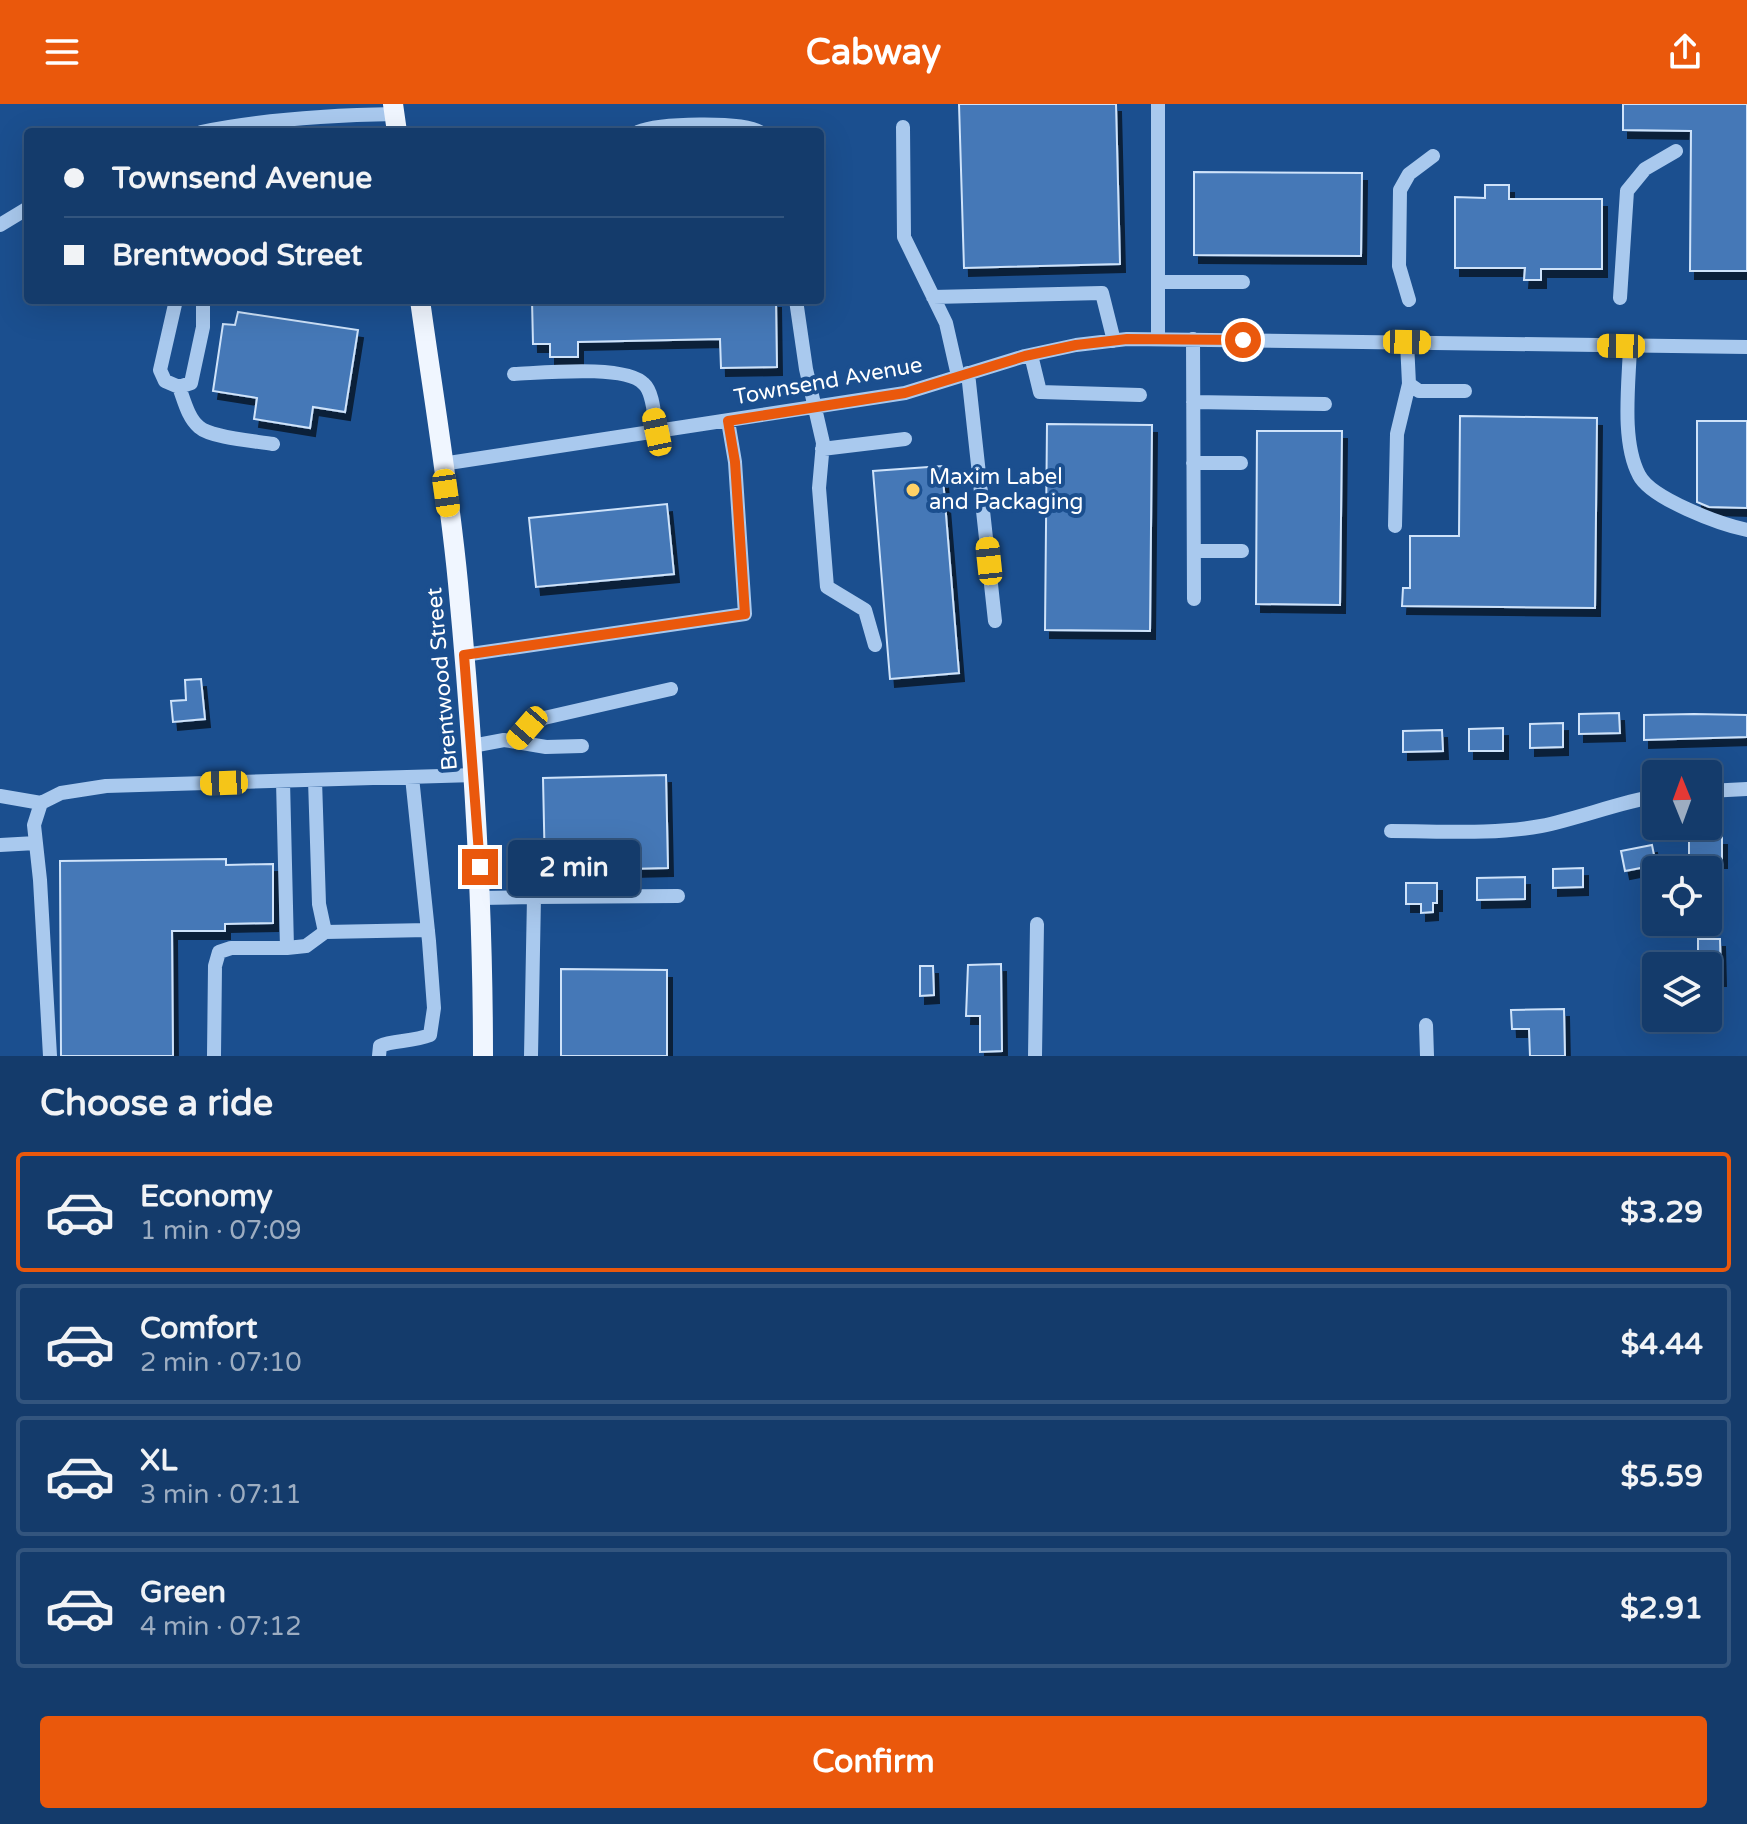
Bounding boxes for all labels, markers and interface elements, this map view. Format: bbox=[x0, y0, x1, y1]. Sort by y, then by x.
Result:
icon: menu bbox=[40, 30, 84, 74]
icon: share bbox=[1663, 30, 1707, 74]
text: Cabway bbox=[806, 31, 941, 74]
text: Townsend Avenue bbox=[112, 160, 372, 197]
text: Brentwood Street bbox=[112, 237, 362, 274]
route start bbox=[1225, 322, 1261, 358]
car bbox=[1383, 330, 1431, 354]
car bbox=[1597, 334, 1645, 358]
street label: Townsend Avenue bbox=[732, 352, 924, 410]
car bbox=[640, 406, 674, 458]
place label: Maxim Label and Packaging bbox=[929, 464, 1083, 515]
car bbox=[431, 468, 461, 518]
marker: Maxim Label and Packaging bbox=[904, 481, 922, 499]
car bbox=[975, 536, 1003, 586]
street label: Brentwood Street bbox=[421, 586, 463, 772]
car bbox=[502, 702, 552, 754]
north arrow bbox=[1642, 760, 1722, 840]
map controls bbox=[1642, 760, 1722, 1032]
car bbox=[200, 770, 248, 796]
callout: 2 min bbox=[508, 839, 640, 895]
route end bbox=[462, 849, 498, 885]
text: 2 min bbox=[539, 852, 609, 883]
button: locate bbox=[1642, 856, 1722, 936]
button: layers bbox=[1642, 952, 1722, 1032]
text: Choose a ride bbox=[40, 1082, 273, 1125]
icon: car bbox=[44, 1176, 116, 1248]
text: Economy bbox=[140, 1178, 273, 1215]
text: $3.29 bbox=[1620, 1194, 1703, 1231]
text: 1 min · 07:09 bbox=[140, 1215, 302, 1246]
icon: car bbox=[44, 1308, 116, 1380]
text: Comfort bbox=[140, 1310, 258, 1347]
text: $4.44 bbox=[1621, 1326, 1703, 1363]
text: 2 min · 07:10 bbox=[140, 1347, 302, 1378]
icon: car bbox=[44, 1440, 116, 1512]
text: XL bbox=[140, 1442, 177, 1479]
text: $5.59 bbox=[1621, 1458, 1703, 1495]
text: 3 min · 07:11 bbox=[140, 1479, 302, 1510]
icon: car bbox=[44, 1572, 116, 1644]
text: Green bbox=[140, 1574, 226, 1611]
text: $2.91 bbox=[1620, 1590, 1703, 1627]
text: 4 min · 07:12 bbox=[140, 1611, 302, 1642]
button: Confirm bbox=[40, 1716, 1707, 1808]

